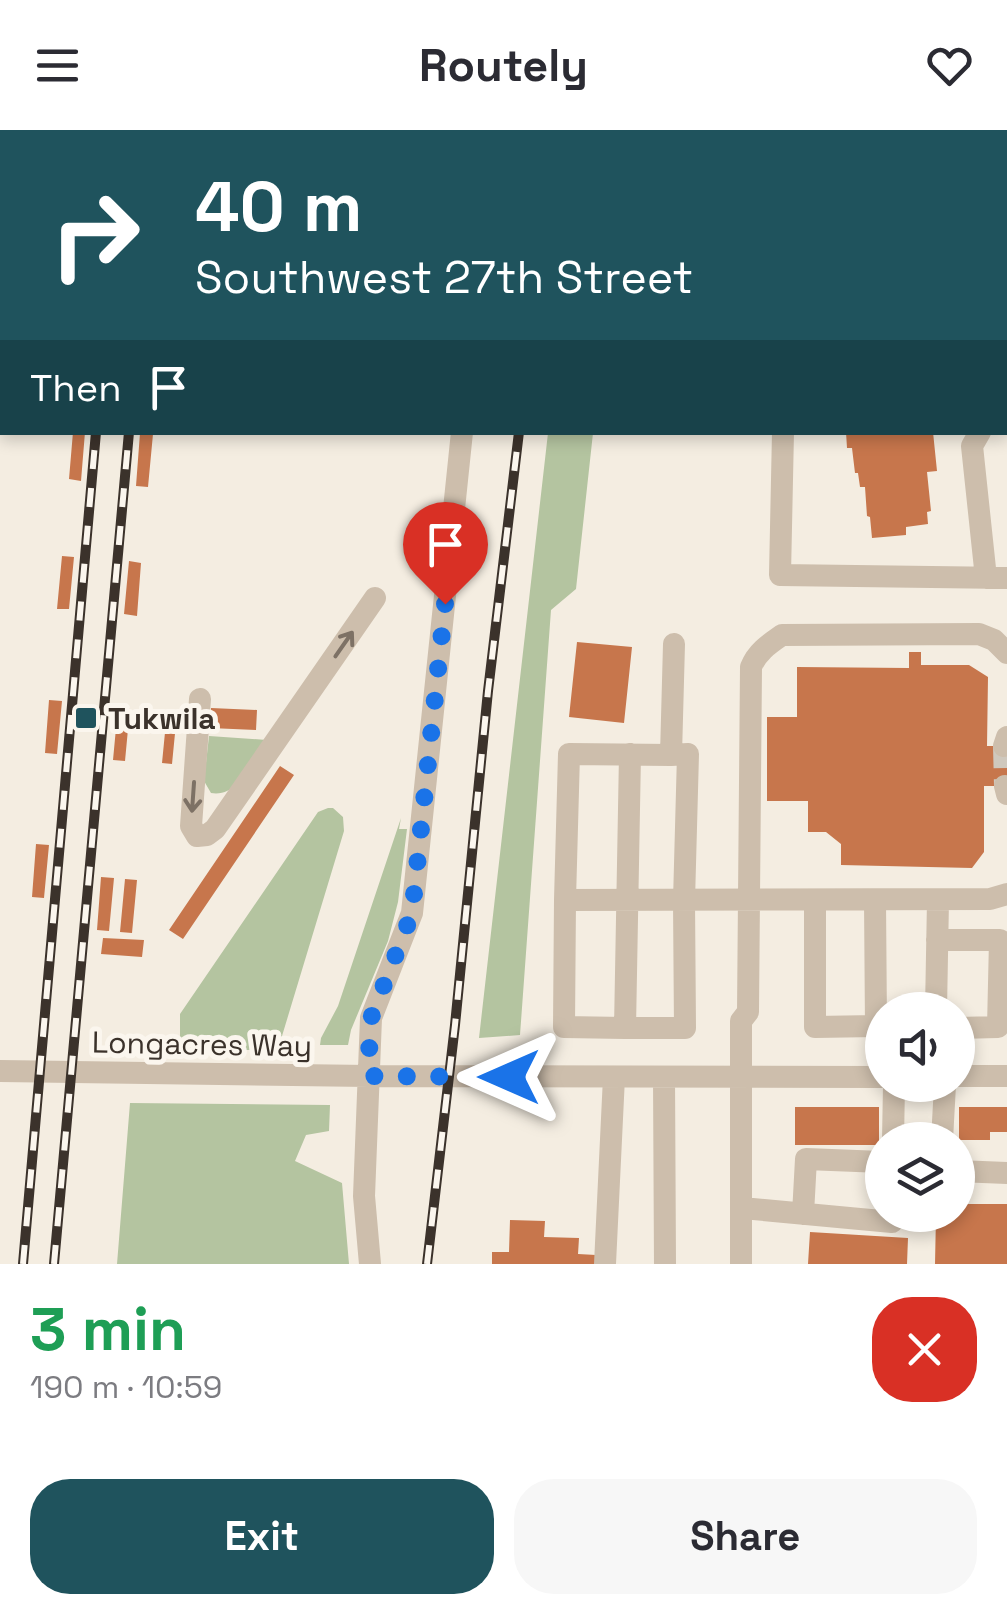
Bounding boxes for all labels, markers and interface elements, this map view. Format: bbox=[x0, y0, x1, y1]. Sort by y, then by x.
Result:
text: Routely bbox=[419, 37, 588, 94]
icon: menu bbox=[30, 38, 85, 93]
icon: heart bbox=[922, 38, 977, 93]
text: 40 m bbox=[195, 162, 362, 251]
icon: right bbox=[30, 170, 160, 300]
text: Southwest 27th Street bbox=[195, 249, 693, 306]
icon: arrive bbox=[141, 360, 196, 415]
text: Then bbox=[30, 364, 121, 412]
pin bbox=[403, 502, 488, 605]
icon: arrive bbox=[418, 517, 473, 572]
one-way arrow bbox=[333, 630, 354, 658]
place label: Tukwila bbox=[108, 699, 216, 738]
marker: Tukwila bbox=[73, 705, 99, 731]
one-way arrow bbox=[183, 780, 202, 812]
map controls bbox=[865, 992, 975, 1232]
button: sound bbox=[865, 992, 975, 1102]
street label: Longacres Way bbox=[92, 1023, 312, 1065]
position arrow bbox=[457, 1025, 561, 1129]
button: layers bbox=[865, 1122, 975, 1232]
text: 3 min bbox=[30, 1291, 186, 1368]
button: close bbox=[872, 1297, 977, 1402]
text: 190 m · 10:59 bbox=[30, 1367, 222, 1407]
button: Exit bbox=[30, 1479, 494, 1594]
button: Share bbox=[514, 1479, 977, 1594]

